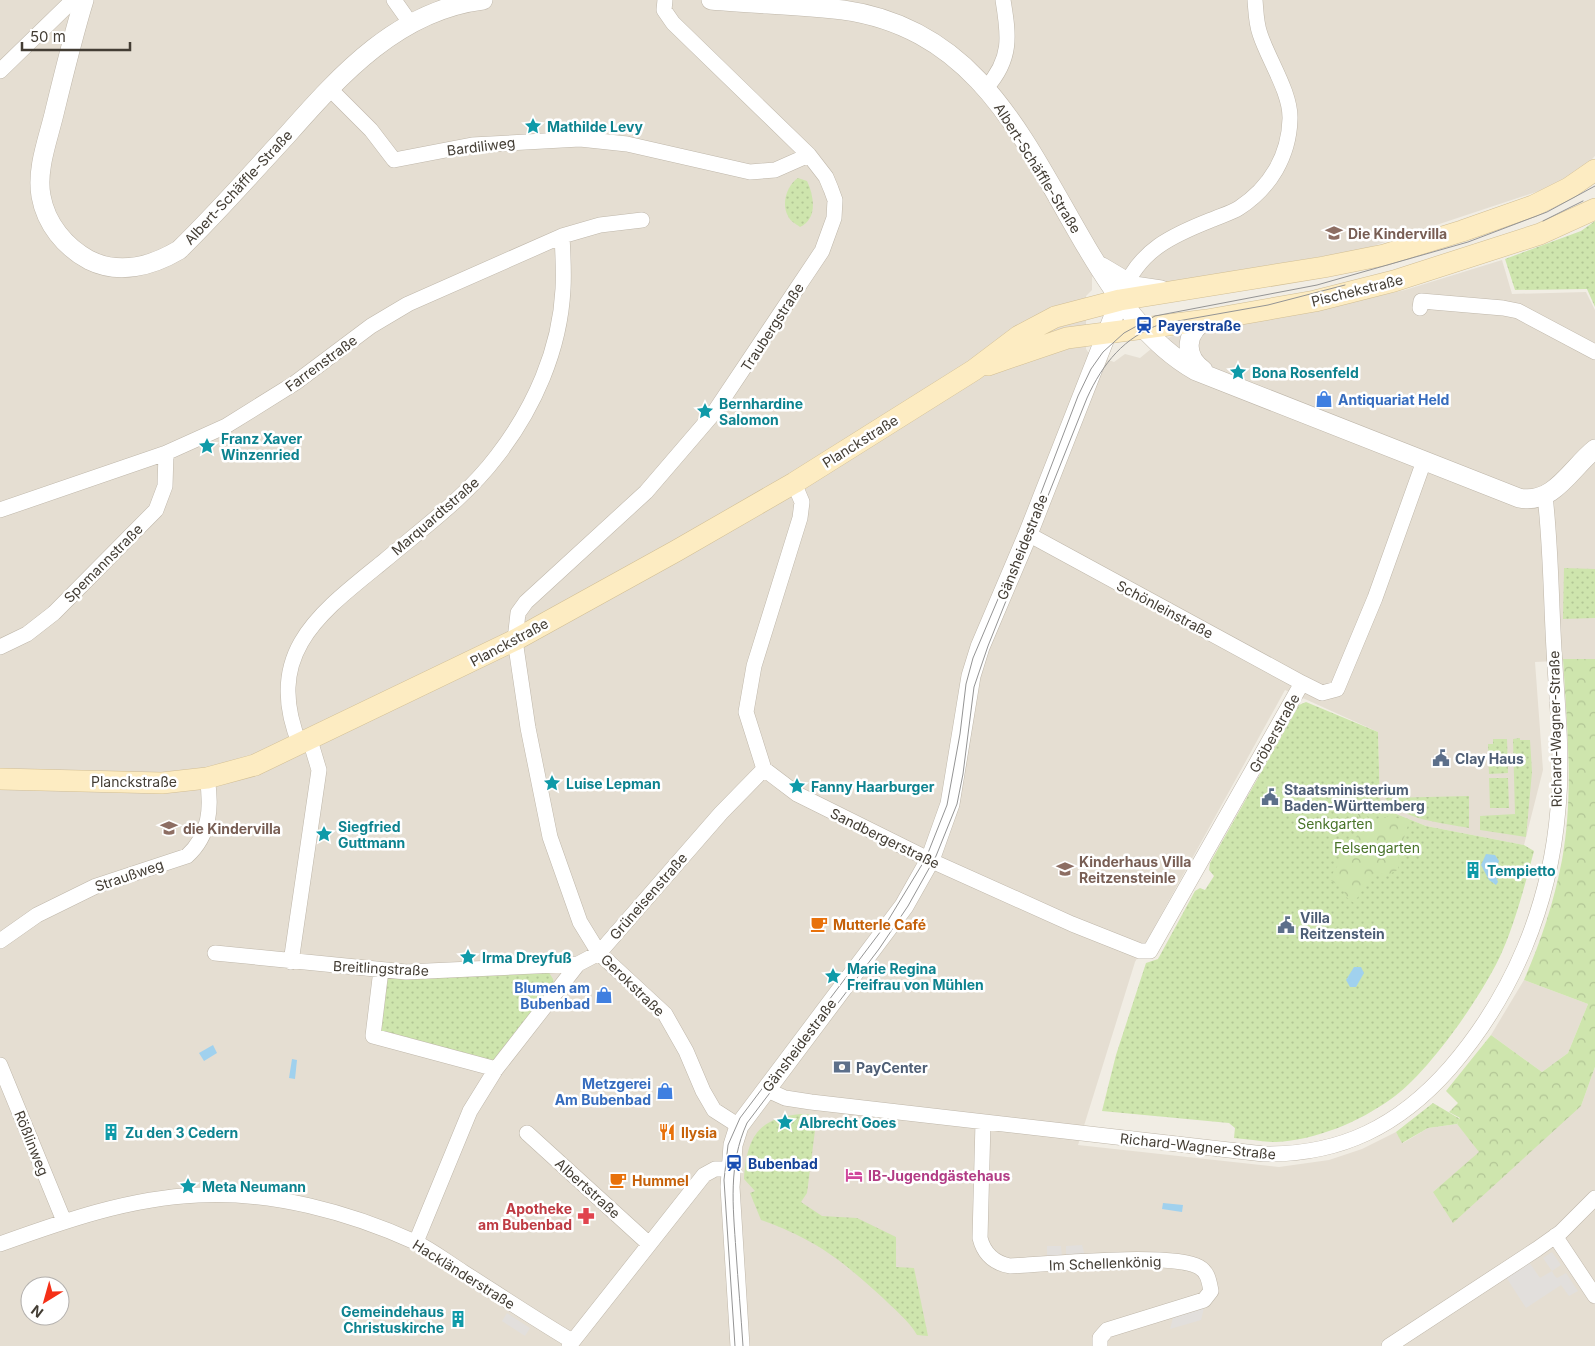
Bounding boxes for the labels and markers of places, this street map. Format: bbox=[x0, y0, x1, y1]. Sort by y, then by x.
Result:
place icon: Mathilde Levy bbox=[523, 116, 543, 136]
place label: Mathilde Levy bbox=[547, 118, 644, 135]
school or university icon: Die Kindervilla bbox=[1324, 223, 1344, 243]
place label: Die Kindervilla bbox=[1348, 225, 1447, 242]
station icon: Payerstraße bbox=[1134, 315, 1154, 335]
place label: Payerstraße bbox=[1158, 317, 1241, 334]
place icon: Bona Rosenfeld bbox=[1228, 362, 1248, 382]
place label: Bona Rosenfeld bbox=[1252, 364, 1359, 381]
shop icon: Antiquariat Held bbox=[1314, 389, 1334, 409]
place label: Antiquariat Held bbox=[1338, 391, 1449, 408]
place label: Bernhardine Salomon bbox=[719, 395, 803, 428]
place icon: Bernhardine Salomon bbox=[695, 401, 715, 421]
place label: Franz Xaver Winzenried bbox=[221, 430, 303, 463]
place icon: Franz Xaver Winzenried bbox=[197, 436, 217, 456]
public building icon: Clay Haus bbox=[1431, 748, 1451, 768]
place label: Clay Haus bbox=[1455, 750, 1524, 767]
place icon: Luise Lepman bbox=[542, 773, 562, 793]
place label: Luise Lepman bbox=[566, 775, 661, 792]
place icon: Fanny Haarburger bbox=[787, 776, 807, 796]
place label: Fanny Haarburger bbox=[811, 778, 935, 795]
place label: Staatsministerium Baden-Württemberg bbox=[1284, 781, 1425, 814]
public building icon: Staatsministerium Baden-Württemberg bbox=[1260, 787, 1280, 807]
school or university icon: die Kindervilla bbox=[159, 818, 179, 838]
place label: Siegfried Guttmann bbox=[338, 818, 405, 851]
place label: die Kindervilla bbox=[183, 820, 281, 837]
place icon: Siegfried Guttmann bbox=[314, 824, 334, 844]
place label: Kinderhaus Villa Reitzensteinle bbox=[1079, 853, 1191, 886]
school or university icon: Kinderhaus Villa Reitzensteinle bbox=[1055, 859, 1075, 879]
building icon: Tempietto bbox=[1463, 860, 1483, 880]
place label: Tempietto bbox=[1487, 862, 1556, 879]
place label: Villa Reitzenstein bbox=[1300, 909, 1385, 942]
cafe icon: Mutterle Café bbox=[809, 914, 829, 934]
public building icon: Villa Reitzenstein bbox=[1276, 915, 1296, 935]
place label: Mutterle Café bbox=[833, 916, 926, 933]
place icon: Irma Dreyfuß bbox=[458, 947, 478, 967]
place label: Irma Dreyfuß bbox=[482, 949, 572, 966]
place label: Marie Regina Freifrau von Mühlen bbox=[847, 960, 984, 993]
place icon: Marie Regina Freifrau von Mühlen bbox=[823, 966, 843, 986]
place label: Blumen am Bubenbad bbox=[514, 979, 590, 1012]
shop icon: Blumen am Bubenbad bbox=[594, 985, 614, 1005]
bank icon: PayCenter bbox=[832, 1057, 852, 1077]
place label: PayCenter bbox=[856, 1059, 928, 1076]
place label: Metzgerei Am Bubenbad bbox=[555, 1075, 651, 1108]
shop icon: Metzgerei Am Bubenbad bbox=[655, 1081, 675, 1101]
place icon: Albrecht Goes bbox=[775, 1112, 795, 1132]
place label: Albrecht Goes bbox=[799, 1114, 897, 1131]
building icon: Zu den 3 Cedern bbox=[101, 1122, 121, 1142]
restaurant icon: Ilysia bbox=[657, 1122, 677, 1142]
place label: Zu den 3 Cedern bbox=[125, 1124, 238, 1141]
place label: Ilysia bbox=[681, 1124, 717, 1141]
station icon: Bubenbad bbox=[724, 1153, 744, 1173]
place label: Bubenbad bbox=[748, 1155, 818, 1172]
hotel icon: IB-Jugendgästehaus bbox=[844, 1165, 864, 1185]
place label: IB-Jugendgästehaus bbox=[868, 1167, 1010, 1184]
cafe icon: Hummel bbox=[608, 1170, 628, 1190]
place label: Hummel bbox=[632, 1172, 689, 1189]
place icon: Meta Neumann bbox=[178, 1176, 198, 1196]
place label: Meta Neumann bbox=[202, 1178, 306, 1195]
place label: Apotheke am Bubenbad bbox=[478, 1200, 572, 1233]
pharmacy icon: Apotheke am Bubenbad bbox=[576, 1206, 596, 1226]
place label: Gemeindehaus Christuskirche bbox=[341, 1303, 444, 1336]
building icon: Gemeindehaus Christuskirche bbox=[448, 1309, 468, 1329]

